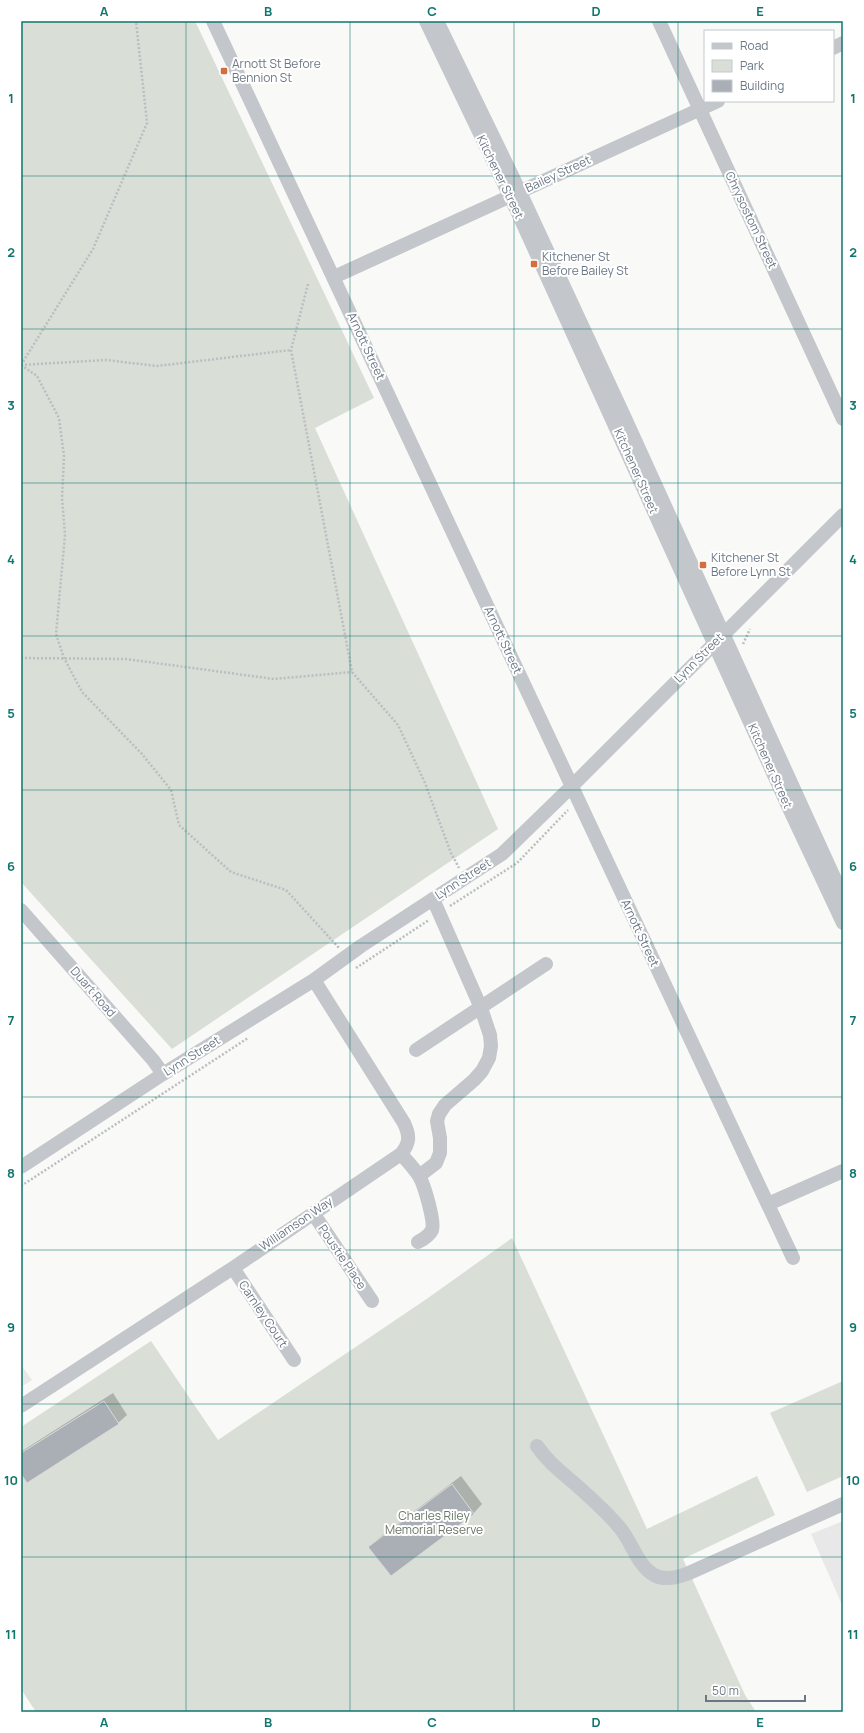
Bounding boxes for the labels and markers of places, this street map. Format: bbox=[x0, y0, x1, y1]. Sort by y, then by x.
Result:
place label: Arnott St Before Bennion St bbox=[232, 55, 321, 86]
marker: Arnott St Before Bennion St bbox=[219, 66, 229, 76]
place label: Kitchener St Before Bailey St bbox=[542, 248, 629, 279]
marker: Kitchener St Before Bailey St bbox=[529, 259, 539, 269]
place label: Kitchener St Before Lynn St bbox=[711, 549, 791, 580]
marker: Kitchener St Before Lynn St bbox=[698, 560, 708, 570]

